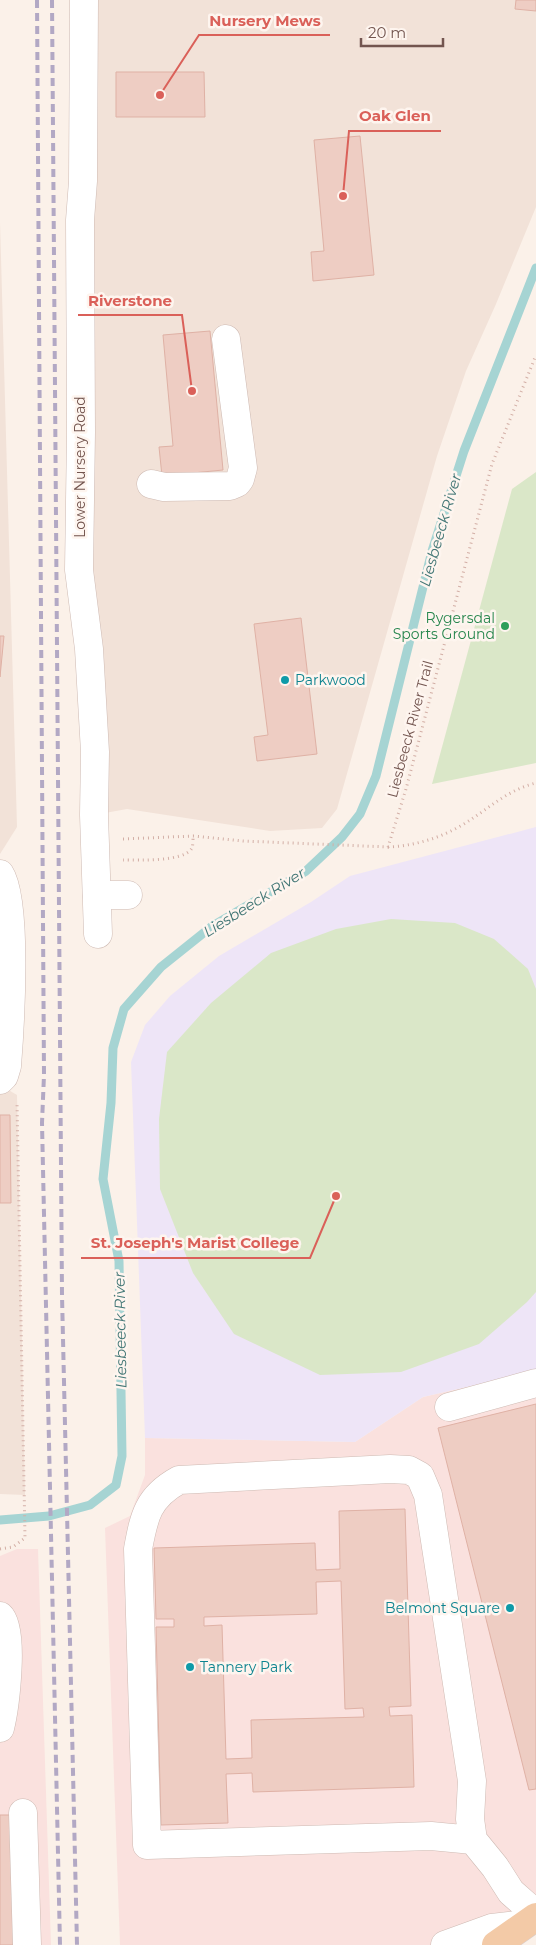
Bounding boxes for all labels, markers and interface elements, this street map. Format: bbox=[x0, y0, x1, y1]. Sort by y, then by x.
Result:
callout: Nursery Mews bbox=[199, 5, 330, 35]
text: Nursery Mews bbox=[209, 11, 321, 30]
scale bar bbox=[361, 15, 444, 47]
text: 20 m bbox=[368, 23, 406, 42]
callout: Oak Glen bbox=[349, 101, 441, 131]
text: Oak Glen bbox=[359, 106, 431, 125]
callout: Riverstone bbox=[78, 285, 182, 315]
text: Riverstone bbox=[88, 291, 172, 310]
street label: Lower Nursery Road bbox=[71, 396, 89, 538]
water label: Liesbeeck River bbox=[415, 470, 465, 589]
place label: Rygersdal Sports Ground bbox=[393, 609, 495, 643]
marker: Rygersdal Sports Ground bbox=[499, 620, 511, 632]
street label: Liesbeeck River Trail bbox=[383, 658, 437, 800]
place label: Parkwood bbox=[295, 671, 366, 689]
marker: Parkwood bbox=[279, 674, 291, 686]
water label: Liesbeeck River bbox=[200, 863, 309, 941]
callout: St. Joseph's Marist College bbox=[81, 1228, 310, 1258]
text: St. Joseph's Marist College bbox=[91, 1233, 299, 1252]
water label: Liesbeeck River bbox=[109, 1271, 131, 1388]
place label: Belmont Square bbox=[385, 1599, 500, 1617]
marker: Belmont Square bbox=[504, 1602, 516, 1614]
place label: Tannery Park bbox=[200, 1658, 293, 1676]
marker: Tannery Park bbox=[184, 1661, 196, 1673]

